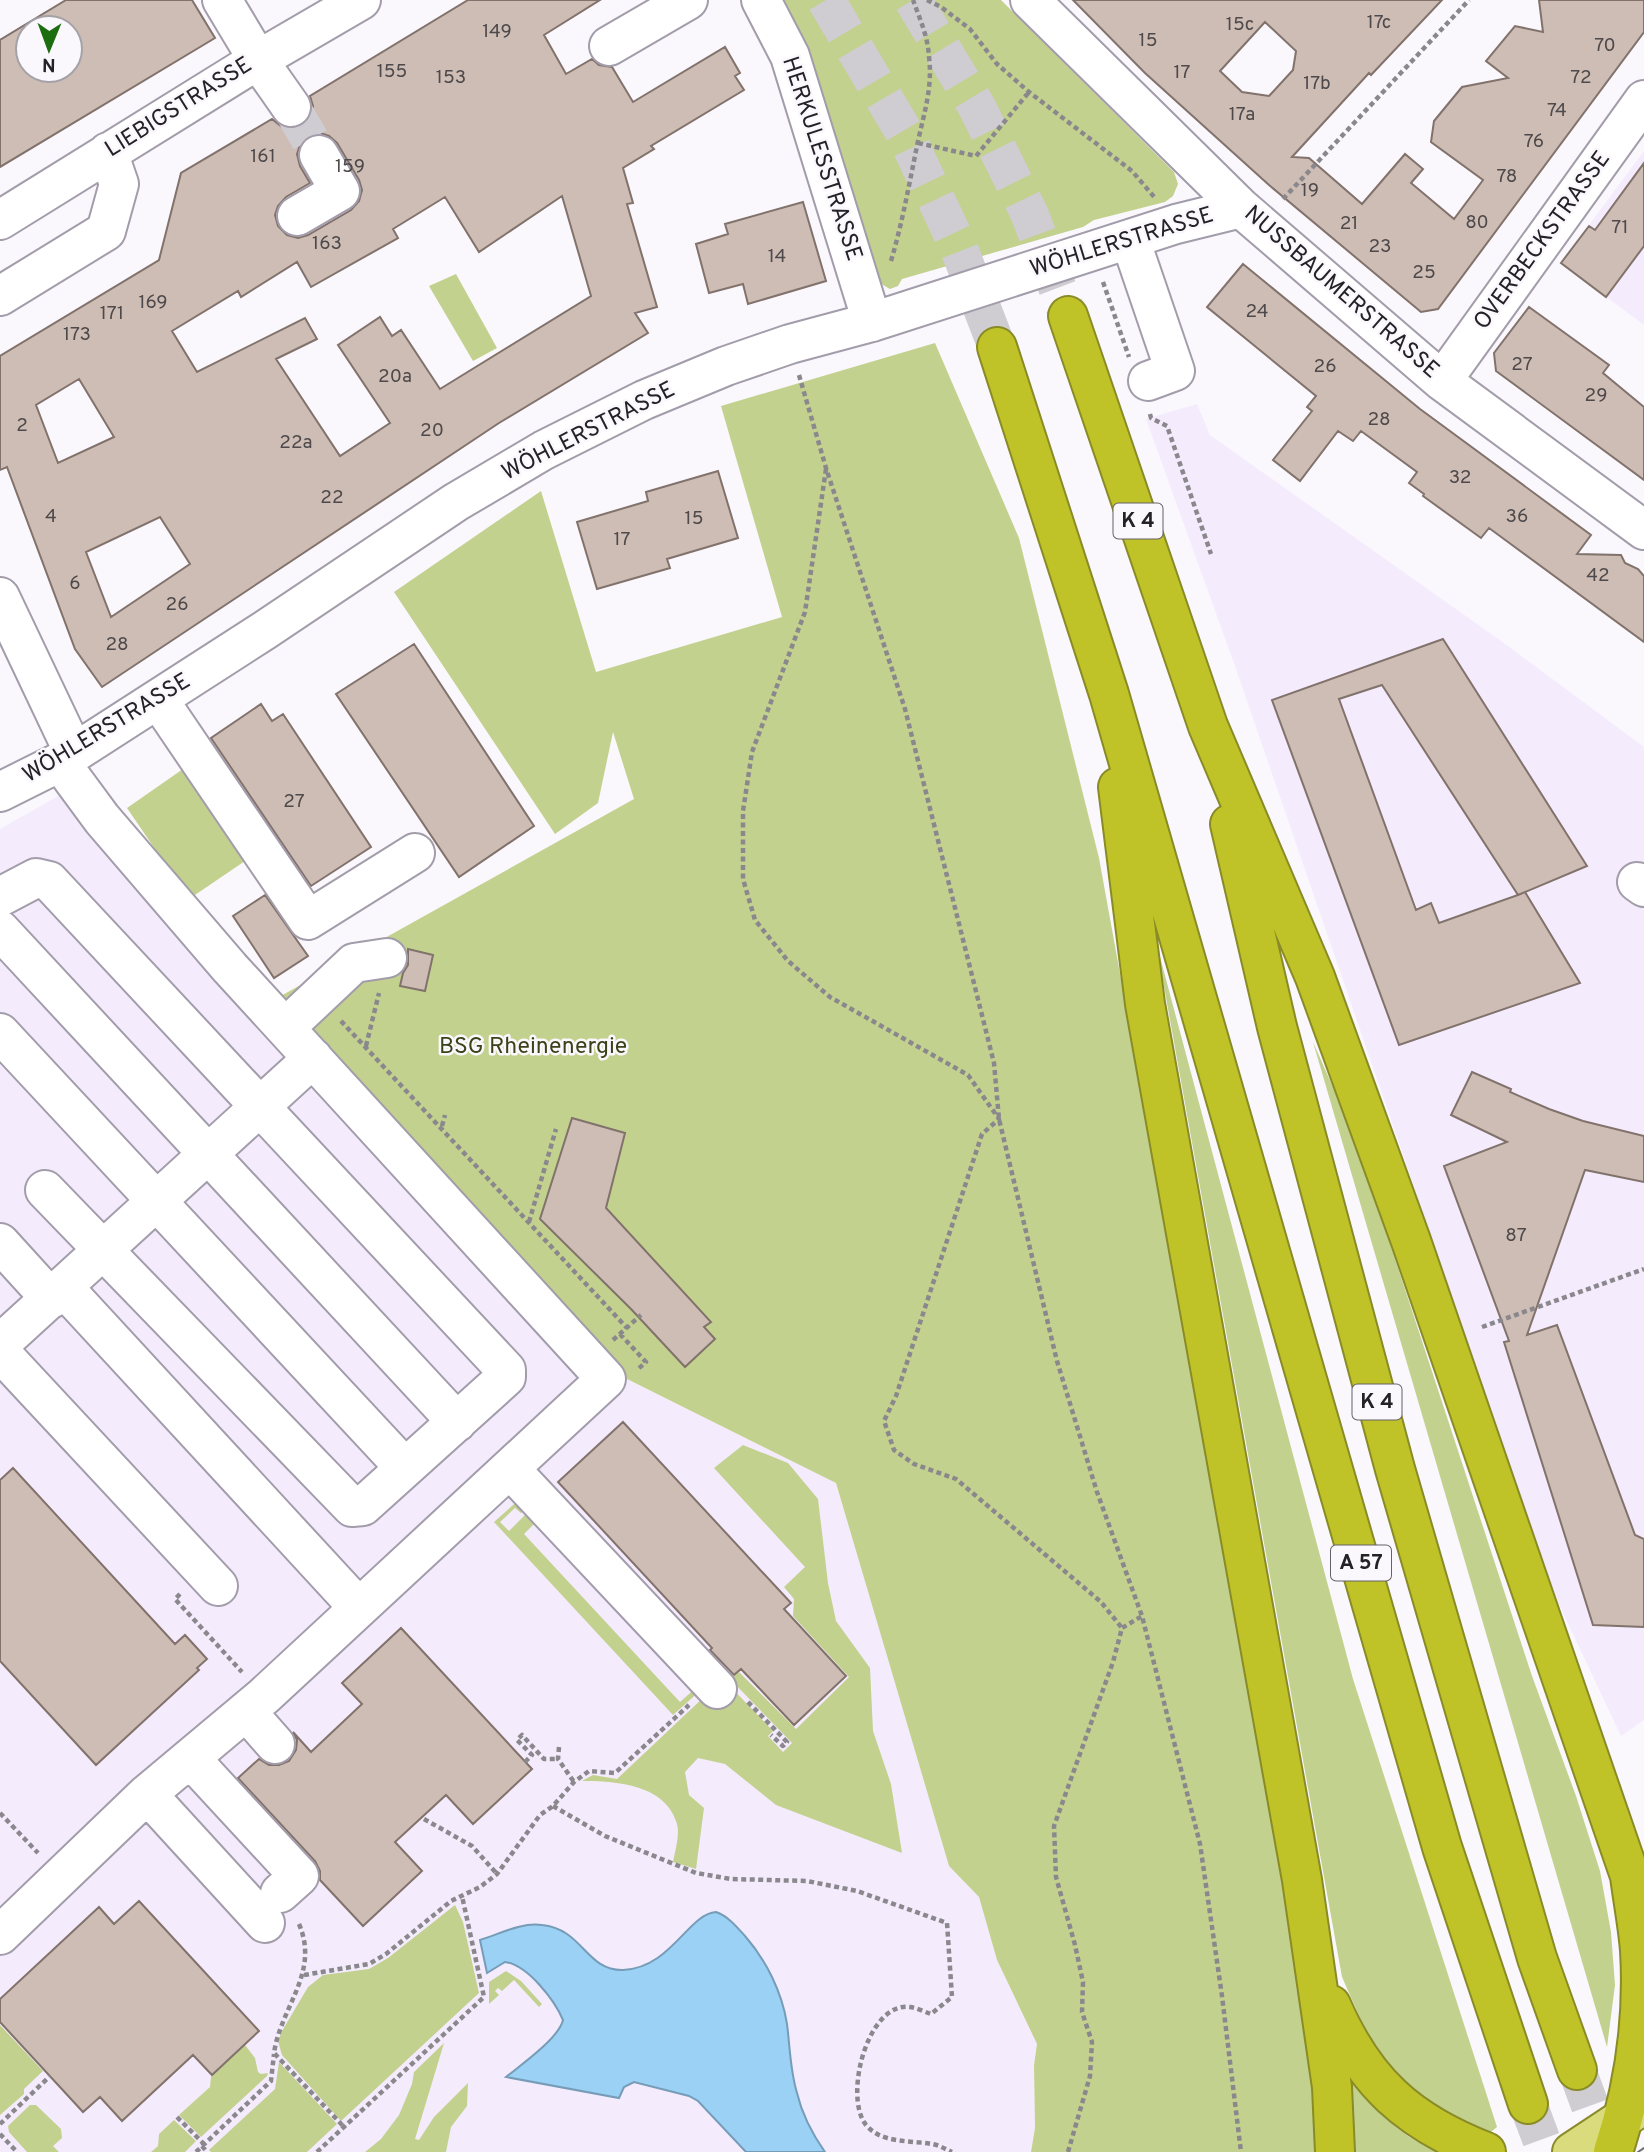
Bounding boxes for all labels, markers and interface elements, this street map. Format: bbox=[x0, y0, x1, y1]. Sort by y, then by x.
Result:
house number: 17c bbox=[1367, 11, 1391, 35]
house number: 15c bbox=[1226, 13, 1254, 37]
north arrow bbox=[14, 14, 84, 84]
house number: 149 bbox=[482, 20, 512, 44]
house number: 15 bbox=[1139, 29, 1157, 53]
house number: 70 bbox=[1594, 34, 1616, 58]
street label: LIEBIGSTRASSE bbox=[100, 51, 258, 165]
text: N bbox=[42, 52, 56, 76]
street label: HERKULESSTRASSE bbox=[774, 53, 868, 265]
house number: 155 bbox=[377, 60, 407, 84]
house number: 17 bbox=[1174, 61, 1191, 85]
house number: 153 bbox=[436, 66, 466, 90]
house number: 72 bbox=[1570, 66, 1592, 90]
house number: 17b bbox=[1303, 72, 1331, 96]
house number: 74 bbox=[1547, 99, 1567, 123]
house number: 17a bbox=[1229, 103, 1255, 127]
house number: 76 bbox=[1524, 130, 1544, 154]
house number: 161 bbox=[250, 145, 276, 169]
street label: OVERBECKSTRASSE bbox=[1468, 146, 1618, 336]
house number: 159 bbox=[335, 155, 365, 179]
house number: 78 bbox=[1497, 165, 1517, 189]
house number: 19 bbox=[1301, 179, 1319, 203]
street label: WÖHLERSTRASSE bbox=[1026, 200, 1217, 285]
street label: NUSSBAUMERSTRASSE bbox=[1237, 200, 1445, 386]
house number: 80 bbox=[1465, 211, 1489, 235]
house number: 21 bbox=[1340, 212, 1358, 236]
house number: 71 bbox=[1611, 216, 1629, 240]
house number: 163 bbox=[312, 232, 342, 256]
house number: 23 bbox=[1368, 235, 1392, 259]
house number: 14 bbox=[768, 245, 786, 269]
house number: 25 bbox=[1412, 261, 1436, 285]
house number: 169 bbox=[138, 291, 168, 315]
house number: 24 bbox=[1245, 300, 1269, 324]
house number: 171 bbox=[100, 302, 124, 326]
house number: 173 bbox=[63, 323, 91, 347]
house number: 27 bbox=[1511, 353, 1533, 377]
house number: 26 bbox=[1314, 355, 1336, 379]
house number: 20a bbox=[378, 365, 412, 389]
street label: WÖHLERSTRASSE bbox=[497, 375, 680, 488]
house number: 29 bbox=[1585, 384, 1607, 408]
house number: 28 bbox=[1367, 408, 1391, 432]
house number: 2 bbox=[16, 414, 28, 438]
house number: 20 bbox=[420, 419, 444, 443]
house number: 22a bbox=[279, 431, 313, 455]
house number: 32 bbox=[1449, 466, 1471, 490]
house number: 22 bbox=[320, 486, 344, 510]
road number: K 4 bbox=[1114, 504, 1162, 538]
house number: 4 bbox=[45, 505, 57, 529]
house number: 36 bbox=[1506, 505, 1528, 529]
house number: 15 bbox=[685, 507, 703, 531]
house number: 17 bbox=[614, 528, 631, 552]
house number: 42 bbox=[1586, 564, 1610, 588]
house number: 6 bbox=[69, 572, 81, 596]
house number: 26 bbox=[166, 593, 188, 617]
house number: 28 bbox=[105, 633, 129, 657]
street label: WÖHLERSTRASSE bbox=[17, 667, 196, 790]
house number: 27 bbox=[283, 790, 305, 814]
park label: BSG Rheinenergie bbox=[439, 1033, 627, 1062]
house number: 87 bbox=[1505, 1224, 1527, 1248]
road number: K 4 bbox=[1352, 1384, 1402, 1420]
road number: A 57 bbox=[1331, 1546, 1391, 1580]

